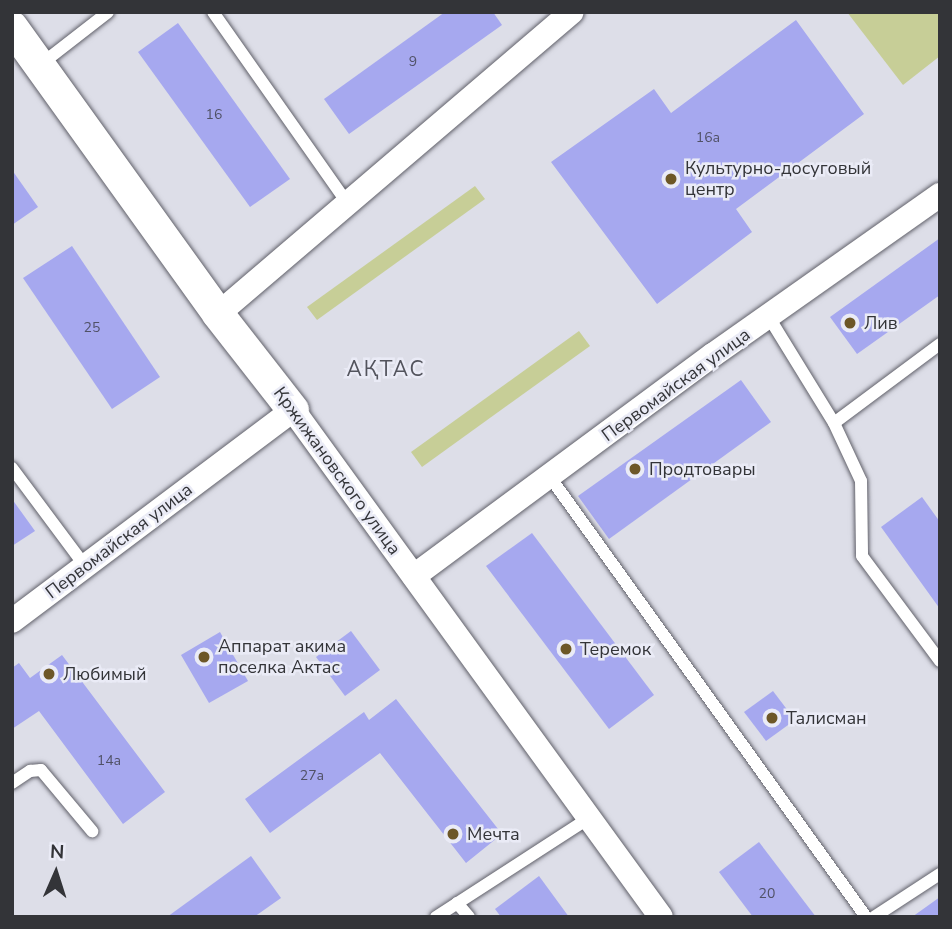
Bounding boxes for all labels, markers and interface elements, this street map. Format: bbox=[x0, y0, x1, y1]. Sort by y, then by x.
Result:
house number: 9 bbox=[409, 54, 417, 70]
house number: 16 bbox=[206, 107, 222, 123]
house number: 16а bbox=[696, 130, 720, 146]
place label: Культурно-досуговый центр bbox=[685, 158, 871, 200]
marker: Культурно-досуговый центр bbox=[663, 171, 679, 187]
place label: Лив bbox=[864, 312, 898, 334]
marker: Лив bbox=[842, 315, 858, 331]
house number: 25 bbox=[84, 320, 100, 336]
street label: Первомайская улица bbox=[598, 324, 754, 446]
district label: АҚТАС bbox=[347, 356, 425, 382]
street label: Кржижановского улица bbox=[269, 383, 405, 559]
place label: Продтовары bbox=[649, 458, 756, 480]
marker: Продтовары bbox=[627, 461, 643, 477]
street label: Первомайская улица bbox=[41, 479, 197, 603]
place label: Аппарат акима поселка Актас bbox=[218, 636, 346, 678]
place label: Теремок bbox=[580, 638, 651, 660]
marker: Теремок bbox=[558, 641, 574, 657]
marker: Аппарат акима поселка Актас bbox=[196, 649, 212, 665]
place label: Любимый bbox=[63, 663, 146, 685]
marker: Любимый bbox=[41, 666, 57, 682]
place label: Талисман bbox=[786, 707, 867, 729]
marker: Талисман bbox=[764, 710, 780, 726]
house number: 14а bbox=[97, 753, 121, 769]
house number: 27а bbox=[300, 768, 324, 784]
place label: Мечта bbox=[467, 823, 520, 845]
marker: Мечта bbox=[445, 826, 461, 842]
north arrow bbox=[21, 838, 91, 908]
text: N bbox=[49, 839, 65, 865]
house number: 20 bbox=[759, 886, 775, 902]

